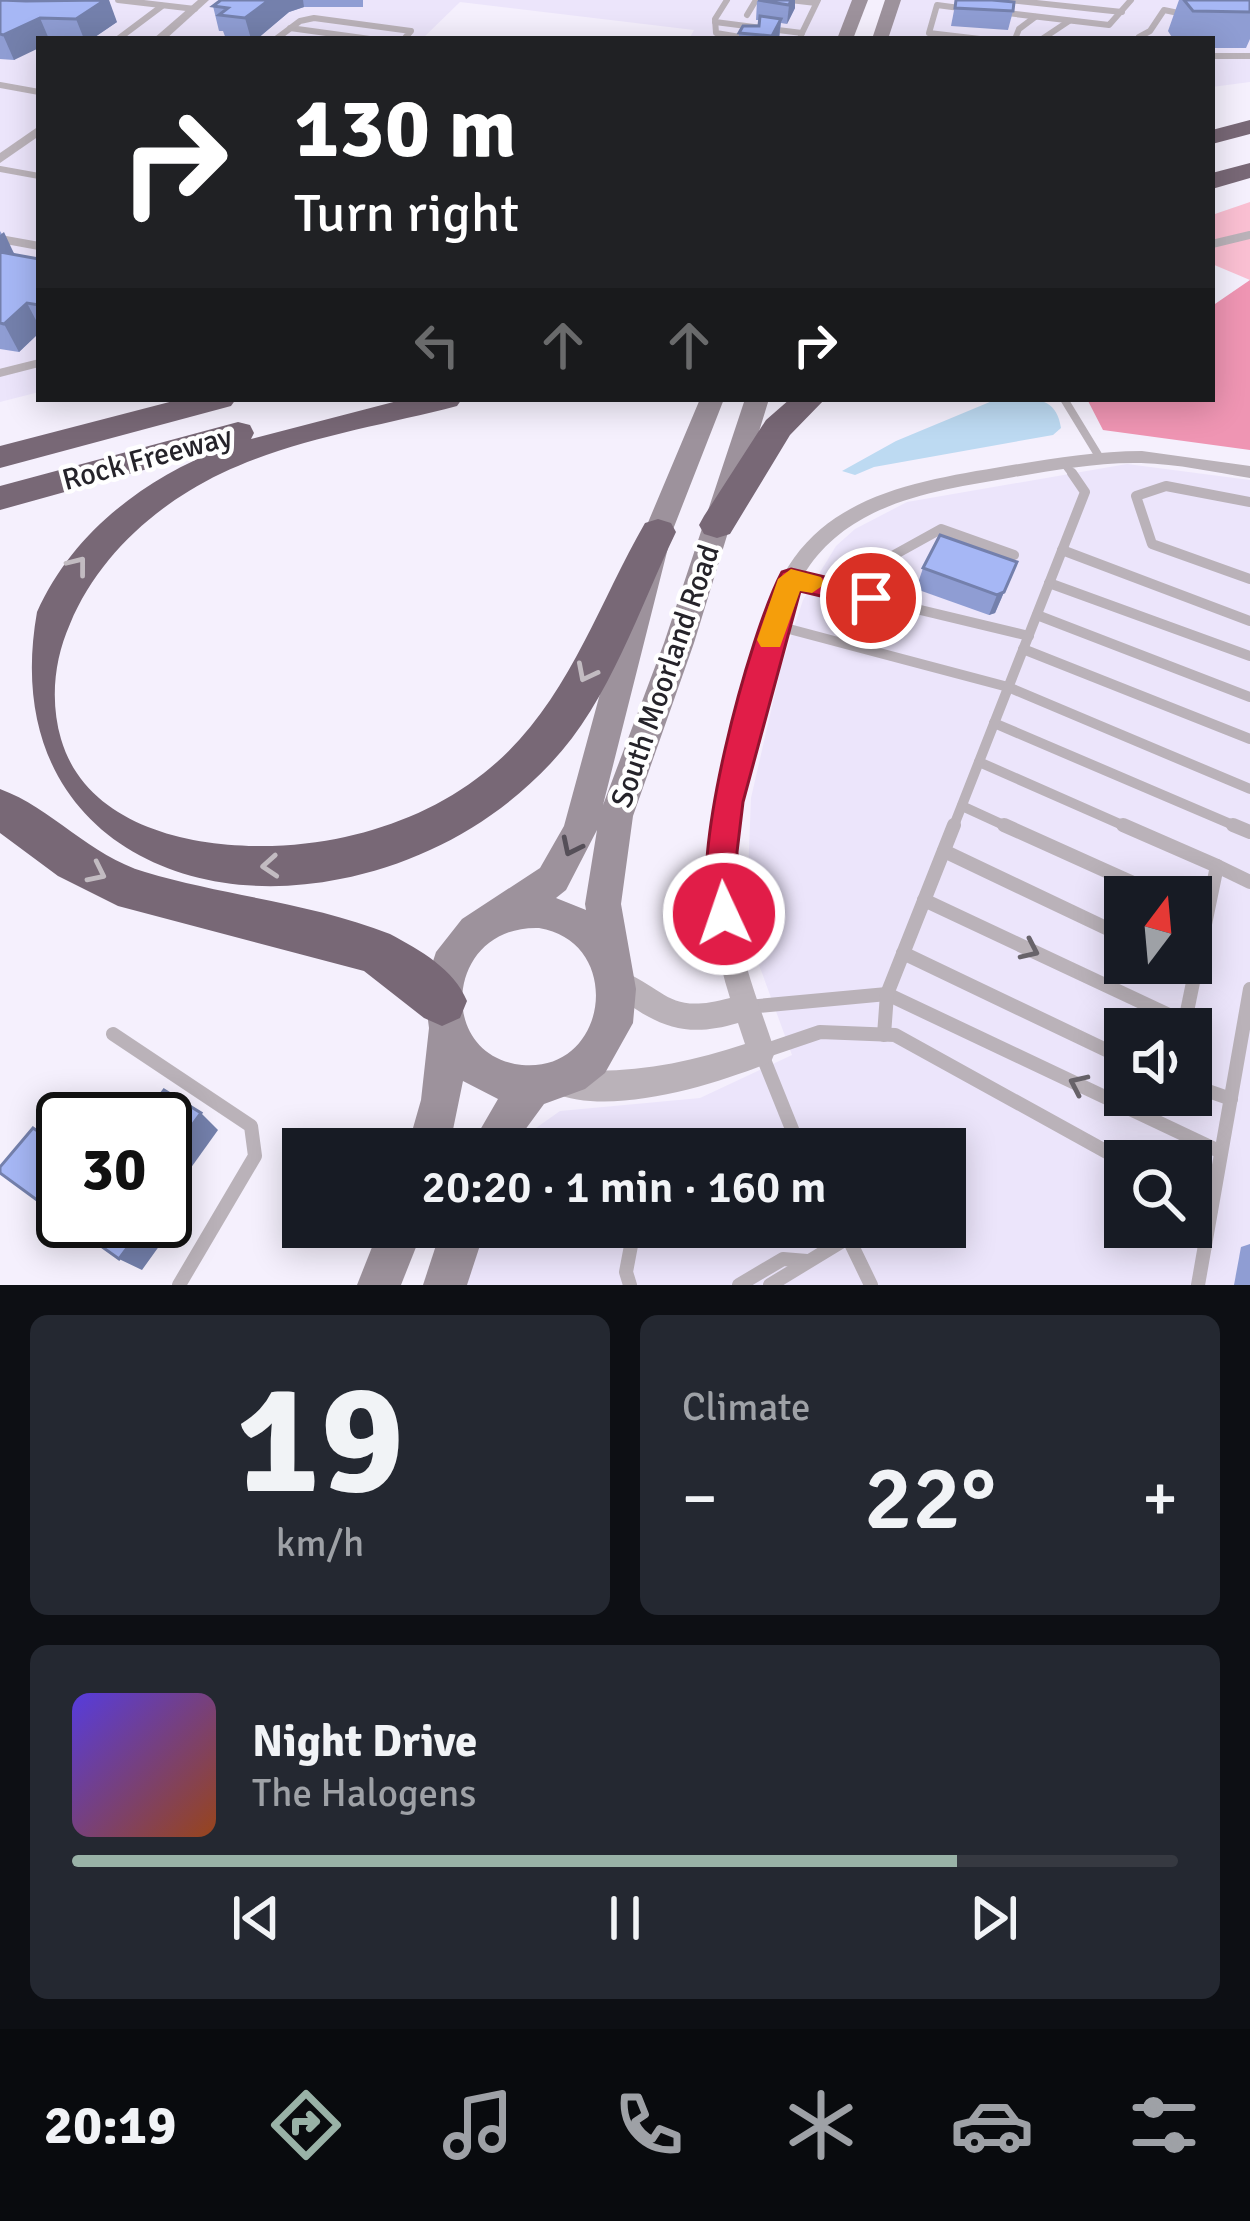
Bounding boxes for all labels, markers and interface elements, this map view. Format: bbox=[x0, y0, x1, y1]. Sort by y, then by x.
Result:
text: 130 m bbox=[294, 77, 516, 181]
icon: right bbox=[96, 84, 252, 240]
text: Turn right bbox=[294, 180, 519, 247]
icon: left bbox=[404, 312, 470, 378]
icon: ahead bbox=[530, 312, 596, 378]
icon: ahead bbox=[656, 312, 722, 378]
icon: right bbox=[782, 312, 848, 378]
street label: Rock Freeway bbox=[58, 418, 236, 499]
street label: South Moorland Road bbox=[603, 540, 728, 813]
pin bbox=[820, 547, 922, 649]
one-way arrow bbox=[64, 557, 85, 579]
icon: arrive bbox=[838, 565, 904, 631]
one-way arrow bbox=[577, 661, 600, 683]
one-way arrow bbox=[562, 834, 585, 856]
position arrow bbox=[661, 851, 787, 977]
one-way arrow bbox=[260, 853, 279, 878]
one-way arrow bbox=[85, 858, 107, 881]
north arrow bbox=[1104, 876, 1212, 984]
map controls bbox=[1104, 876, 1212, 1248]
one-way arrow bbox=[1018, 936, 1039, 959]
button: sound bbox=[1104, 1008, 1212, 1116]
one-way arrow bbox=[1069, 1075, 1090, 1098]
speed limit sign: 30 bbox=[36, 1092, 192, 1248]
button: search bbox=[1104, 1140, 1212, 1248]
text: 20:20 · 1 min · 160 m bbox=[422, 1160, 826, 1215]
text: 19 bbox=[236, 1344, 404, 1537]
text: Climate bbox=[682, 1383, 811, 1431]
text: 22° bbox=[864, 1443, 996, 1554]
text: − bbox=[682, 1458, 718, 1539]
text: + bbox=[1142, 1458, 1178, 1539]
text: km/h bbox=[276, 1519, 364, 1567]
text: Night Drive bbox=[252, 1714, 477, 1769]
text: The Halogens bbox=[252, 1769, 476, 1817]
icon: previous bbox=[223, 1885, 289, 1951]
icon: pause bbox=[592, 1885, 658, 1951]
icon: next bbox=[961, 1885, 1027, 1951]
icon: directions bbox=[264, 2083, 348, 2167]
icon: music bbox=[436, 2083, 520, 2167]
icon: phone bbox=[607, 2083, 691, 2167]
icon: climate bbox=[779, 2083, 863, 2167]
icon: car bbox=[950, 2083, 1034, 2167]
icon: filters bbox=[1122, 2083, 1206, 2167]
text: 20:19 bbox=[44, 2092, 176, 2159]

